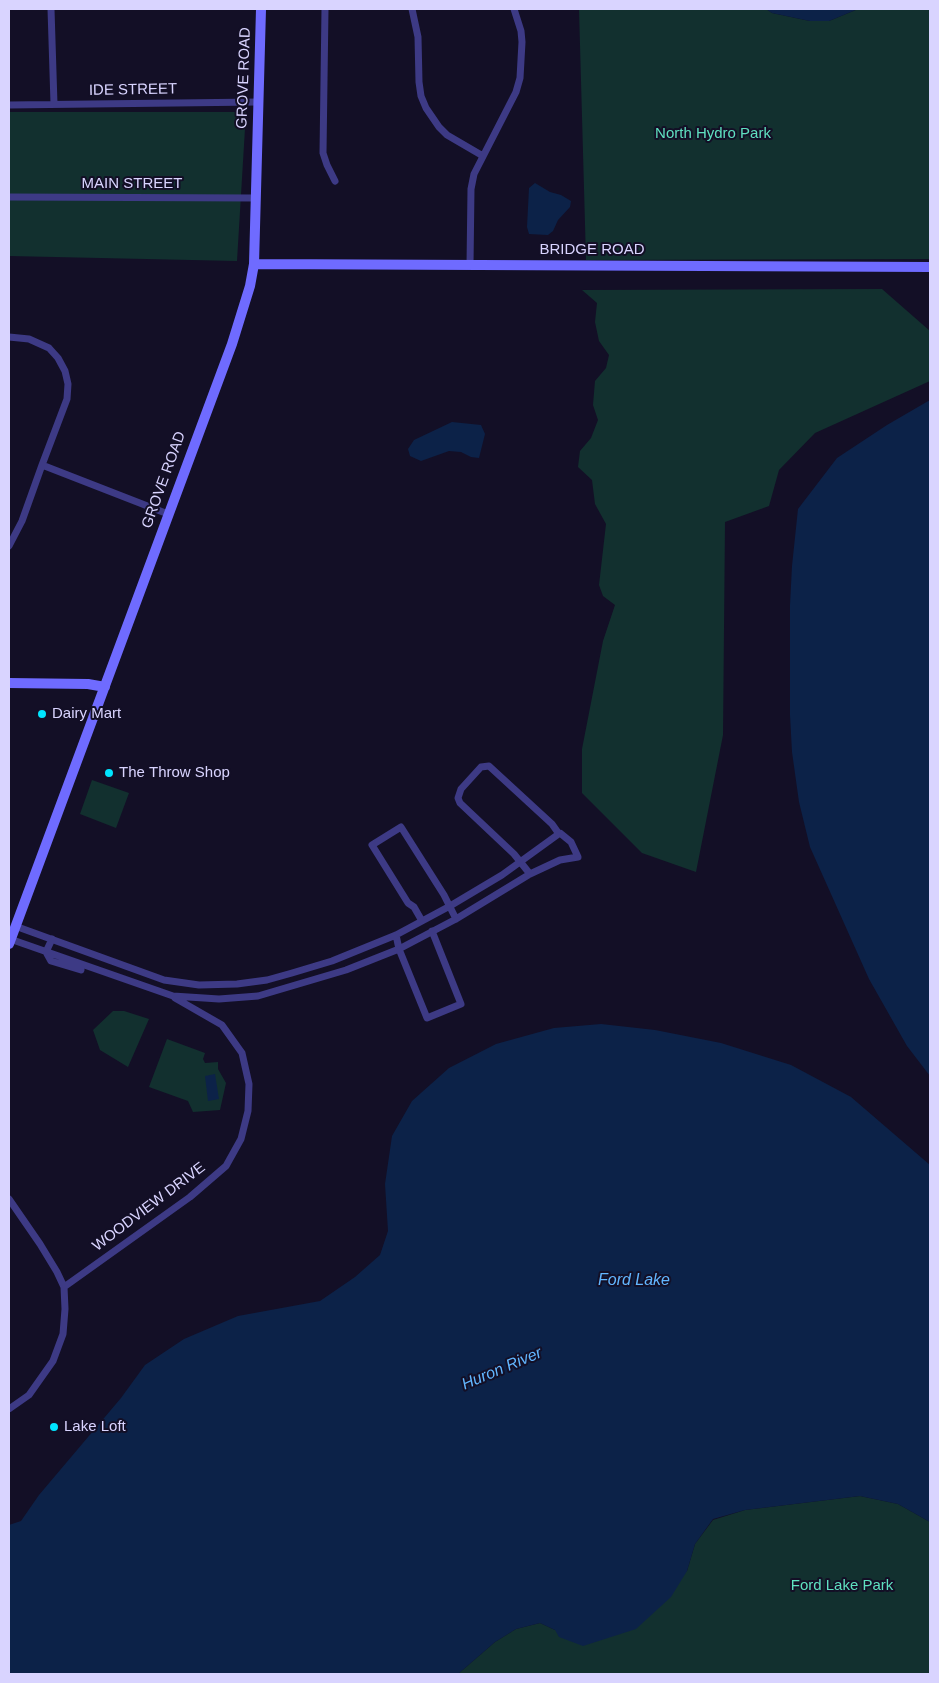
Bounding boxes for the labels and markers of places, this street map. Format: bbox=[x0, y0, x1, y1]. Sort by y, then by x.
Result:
place label: Dairy Mart bbox=[52, 705, 121, 723]
marker: Dairy Mart bbox=[36, 708, 48, 720]
place label: The Throw Shop bbox=[119, 764, 230, 782]
marker: The Throw Shop bbox=[103, 767, 115, 779]
place label: Lake Loft bbox=[64, 1418, 126, 1436]
marker: Lake Loft bbox=[48, 1421, 60, 1433]

